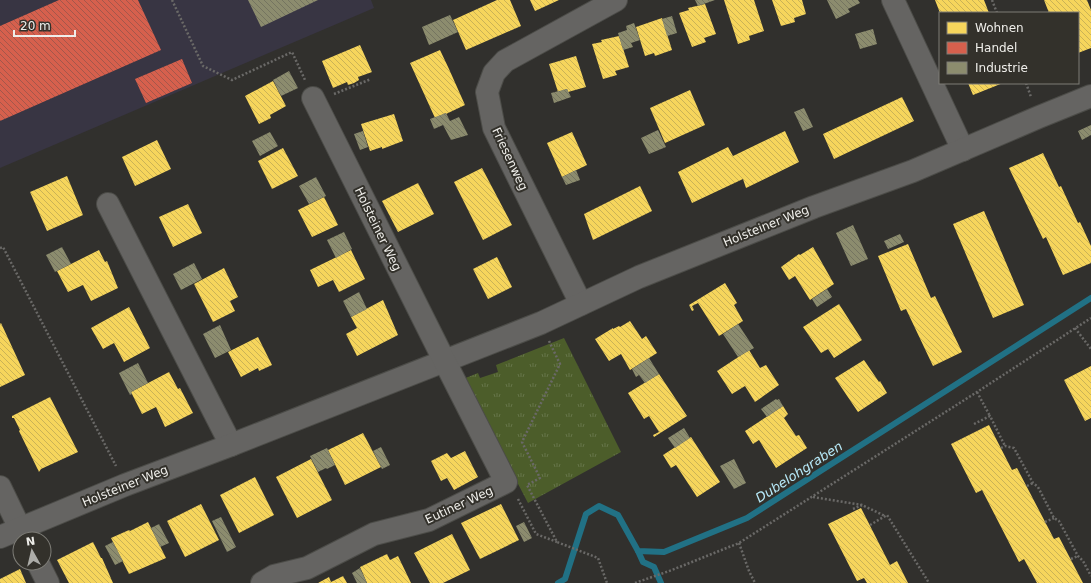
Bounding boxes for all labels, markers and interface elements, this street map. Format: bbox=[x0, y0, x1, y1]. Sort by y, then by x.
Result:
scale bar bbox=[14, 12, 75, 38]
legend bbox=[939, 12, 1079, 84]
text: 20 m bbox=[20, 19, 51, 33]
text: Wohnen bbox=[975, 21, 1024, 35]
text: Handel bbox=[975, 41, 1017, 55]
text: Industrie bbox=[975, 61, 1028, 75]
street label: Friesenweg bbox=[489, 125, 531, 193]
street label: Holsteiner Weg bbox=[352, 185, 404, 273]
street label: Holsteiner Weg bbox=[721, 202, 811, 250]
water label: Dubelohgraben bbox=[753, 438, 845, 506]
street label: Holsteiner Weg bbox=[80, 462, 170, 510]
street label: Eutiner Weg bbox=[423, 483, 495, 527]
north arrow bbox=[12, 531, 52, 571]
text: N bbox=[25, 535, 36, 549]

